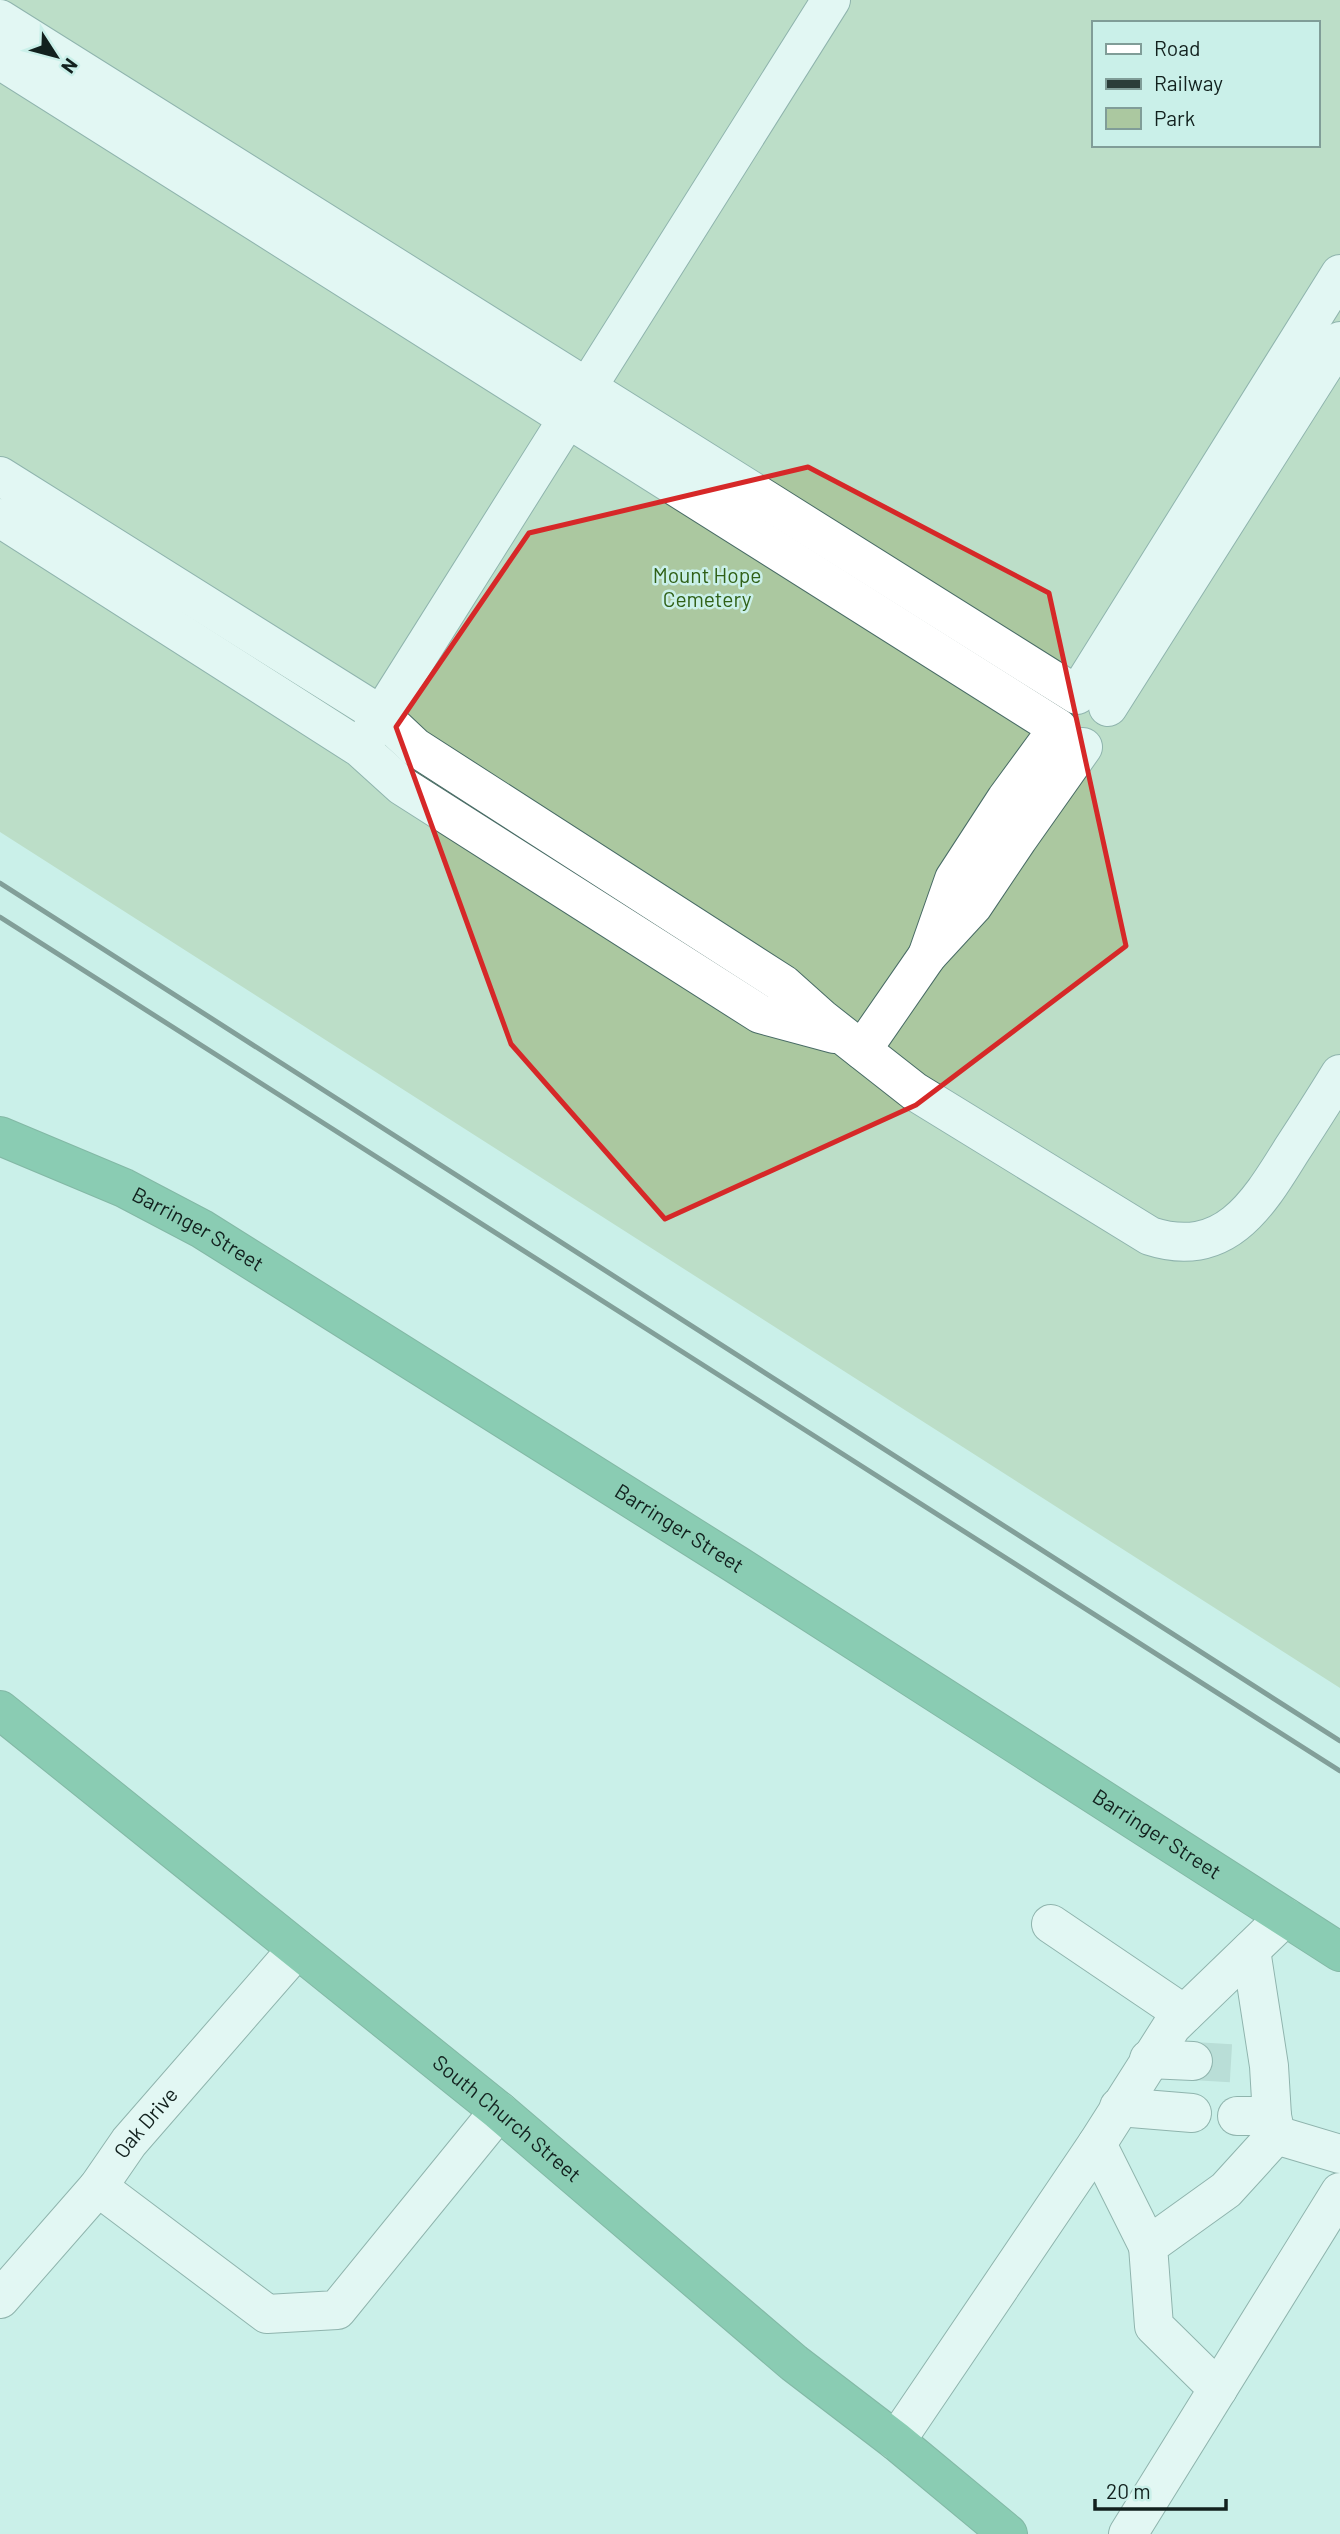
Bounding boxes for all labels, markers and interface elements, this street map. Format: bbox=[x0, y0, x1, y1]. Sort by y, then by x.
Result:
north arrow bbox=[21, 21, 91, 91]
legend bbox=[1092, 21, 1319, 147]
text: Road bbox=[1154, 35, 1200, 60]
text: N bbox=[57, 54, 83, 78]
text: Railway bbox=[1154, 70, 1223, 95]
text: Park bbox=[1154, 105, 1195, 130]
park label: Mount Hope Cemetery bbox=[653, 562, 761, 611]
street label: Barringer Street bbox=[128, 1181, 269, 1276]
street label: Barringer Street bbox=[611, 1478, 749, 1577]
street label: Barringer Street bbox=[1089, 1783, 1226, 1883]
street label: South Church Street bbox=[429, 2049, 587, 2186]
street label: Oak Drive bbox=[108, 2081, 182, 2162]
scale bar bbox=[1095, 2468, 1226, 2512]
text: 20 m bbox=[1106, 2478, 1151, 2503]

